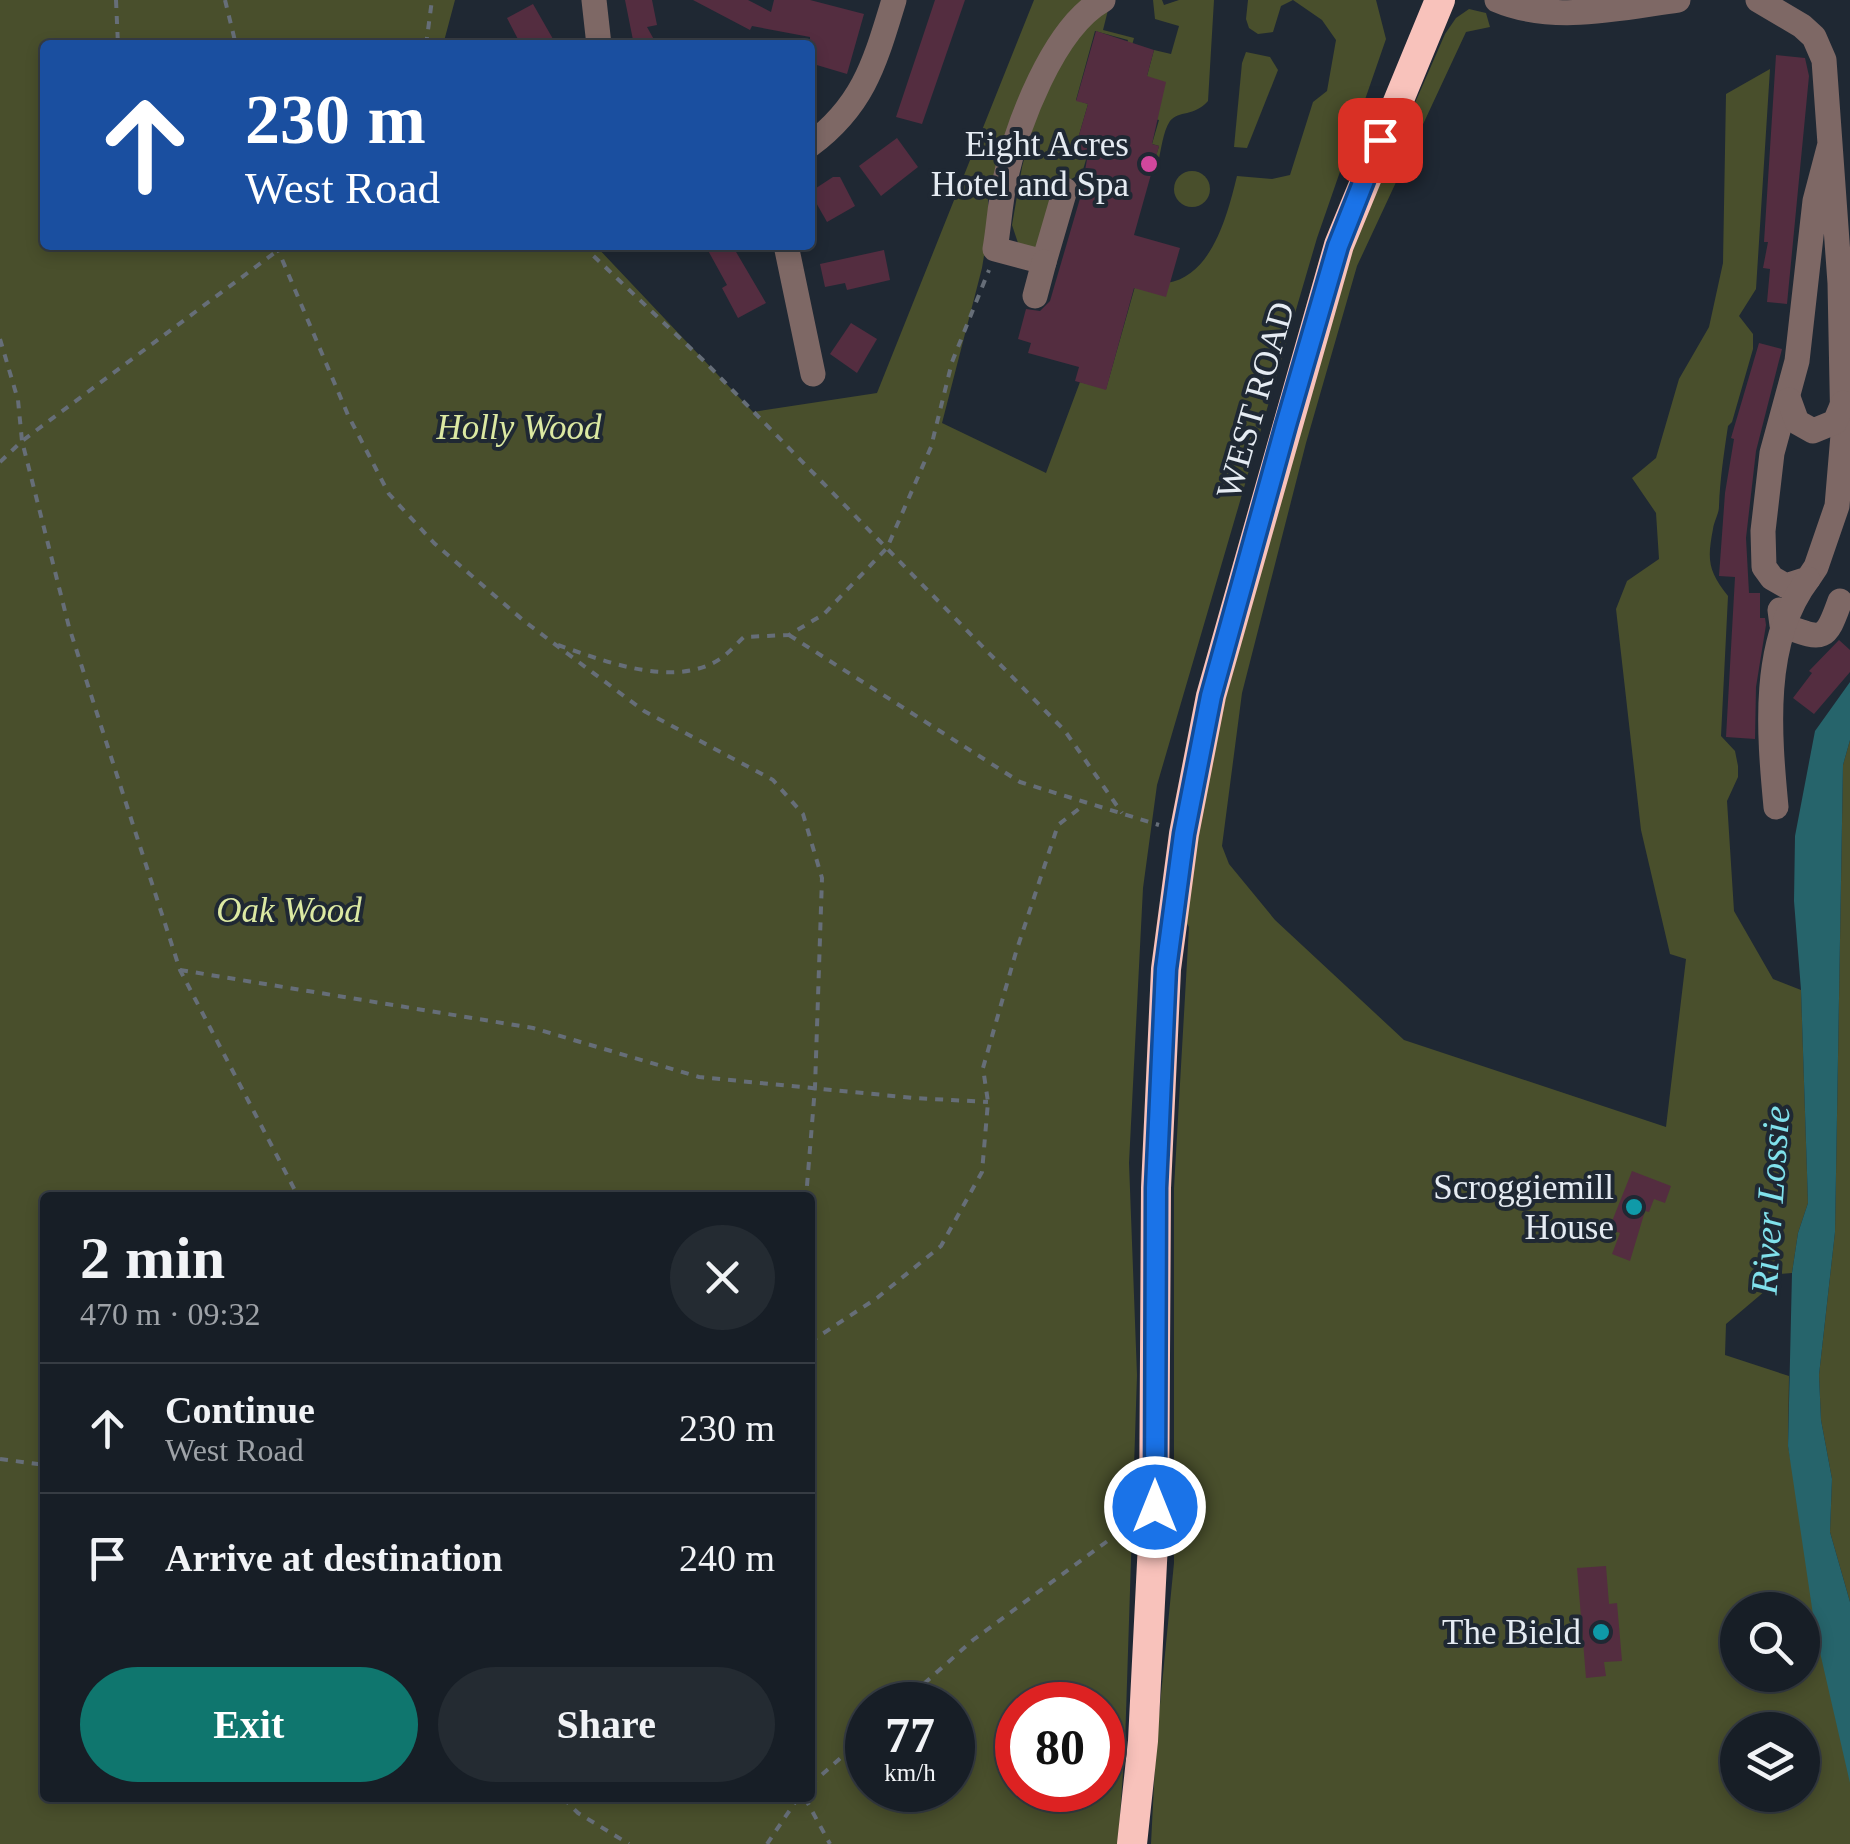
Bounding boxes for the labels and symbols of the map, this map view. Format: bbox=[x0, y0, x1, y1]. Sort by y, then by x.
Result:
pin bbox=[1338, 98, 1423, 183]
place label: Eight Acres Hotel and Spa bbox=[931, 125, 1129, 204]
marker: Eight Acres Hotel and Spa bbox=[1138, 153, 1160, 175]
street label: WEST ROAD bbox=[1209, 297, 1302, 503]
park label: Holly Wood bbox=[436, 408, 602, 447]
park label: Oak Wood bbox=[216, 891, 362, 930]
water label: River Lossie bbox=[1742, 1104, 1798, 1297]
place label: Scroggiemill House bbox=[1433, 1168, 1614, 1247]
marker: Scroggiemill House bbox=[1623, 1196, 1645, 1218]
position arrow bbox=[1103, 1455, 1207, 1559]
place label: The Bield bbox=[1442, 1613, 1581, 1652]
marker: The Bield bbox=[1590, 1621, 1612, 1643]
speed limit sign: 80 bbox=[995, 1682, 1125, 1812]

